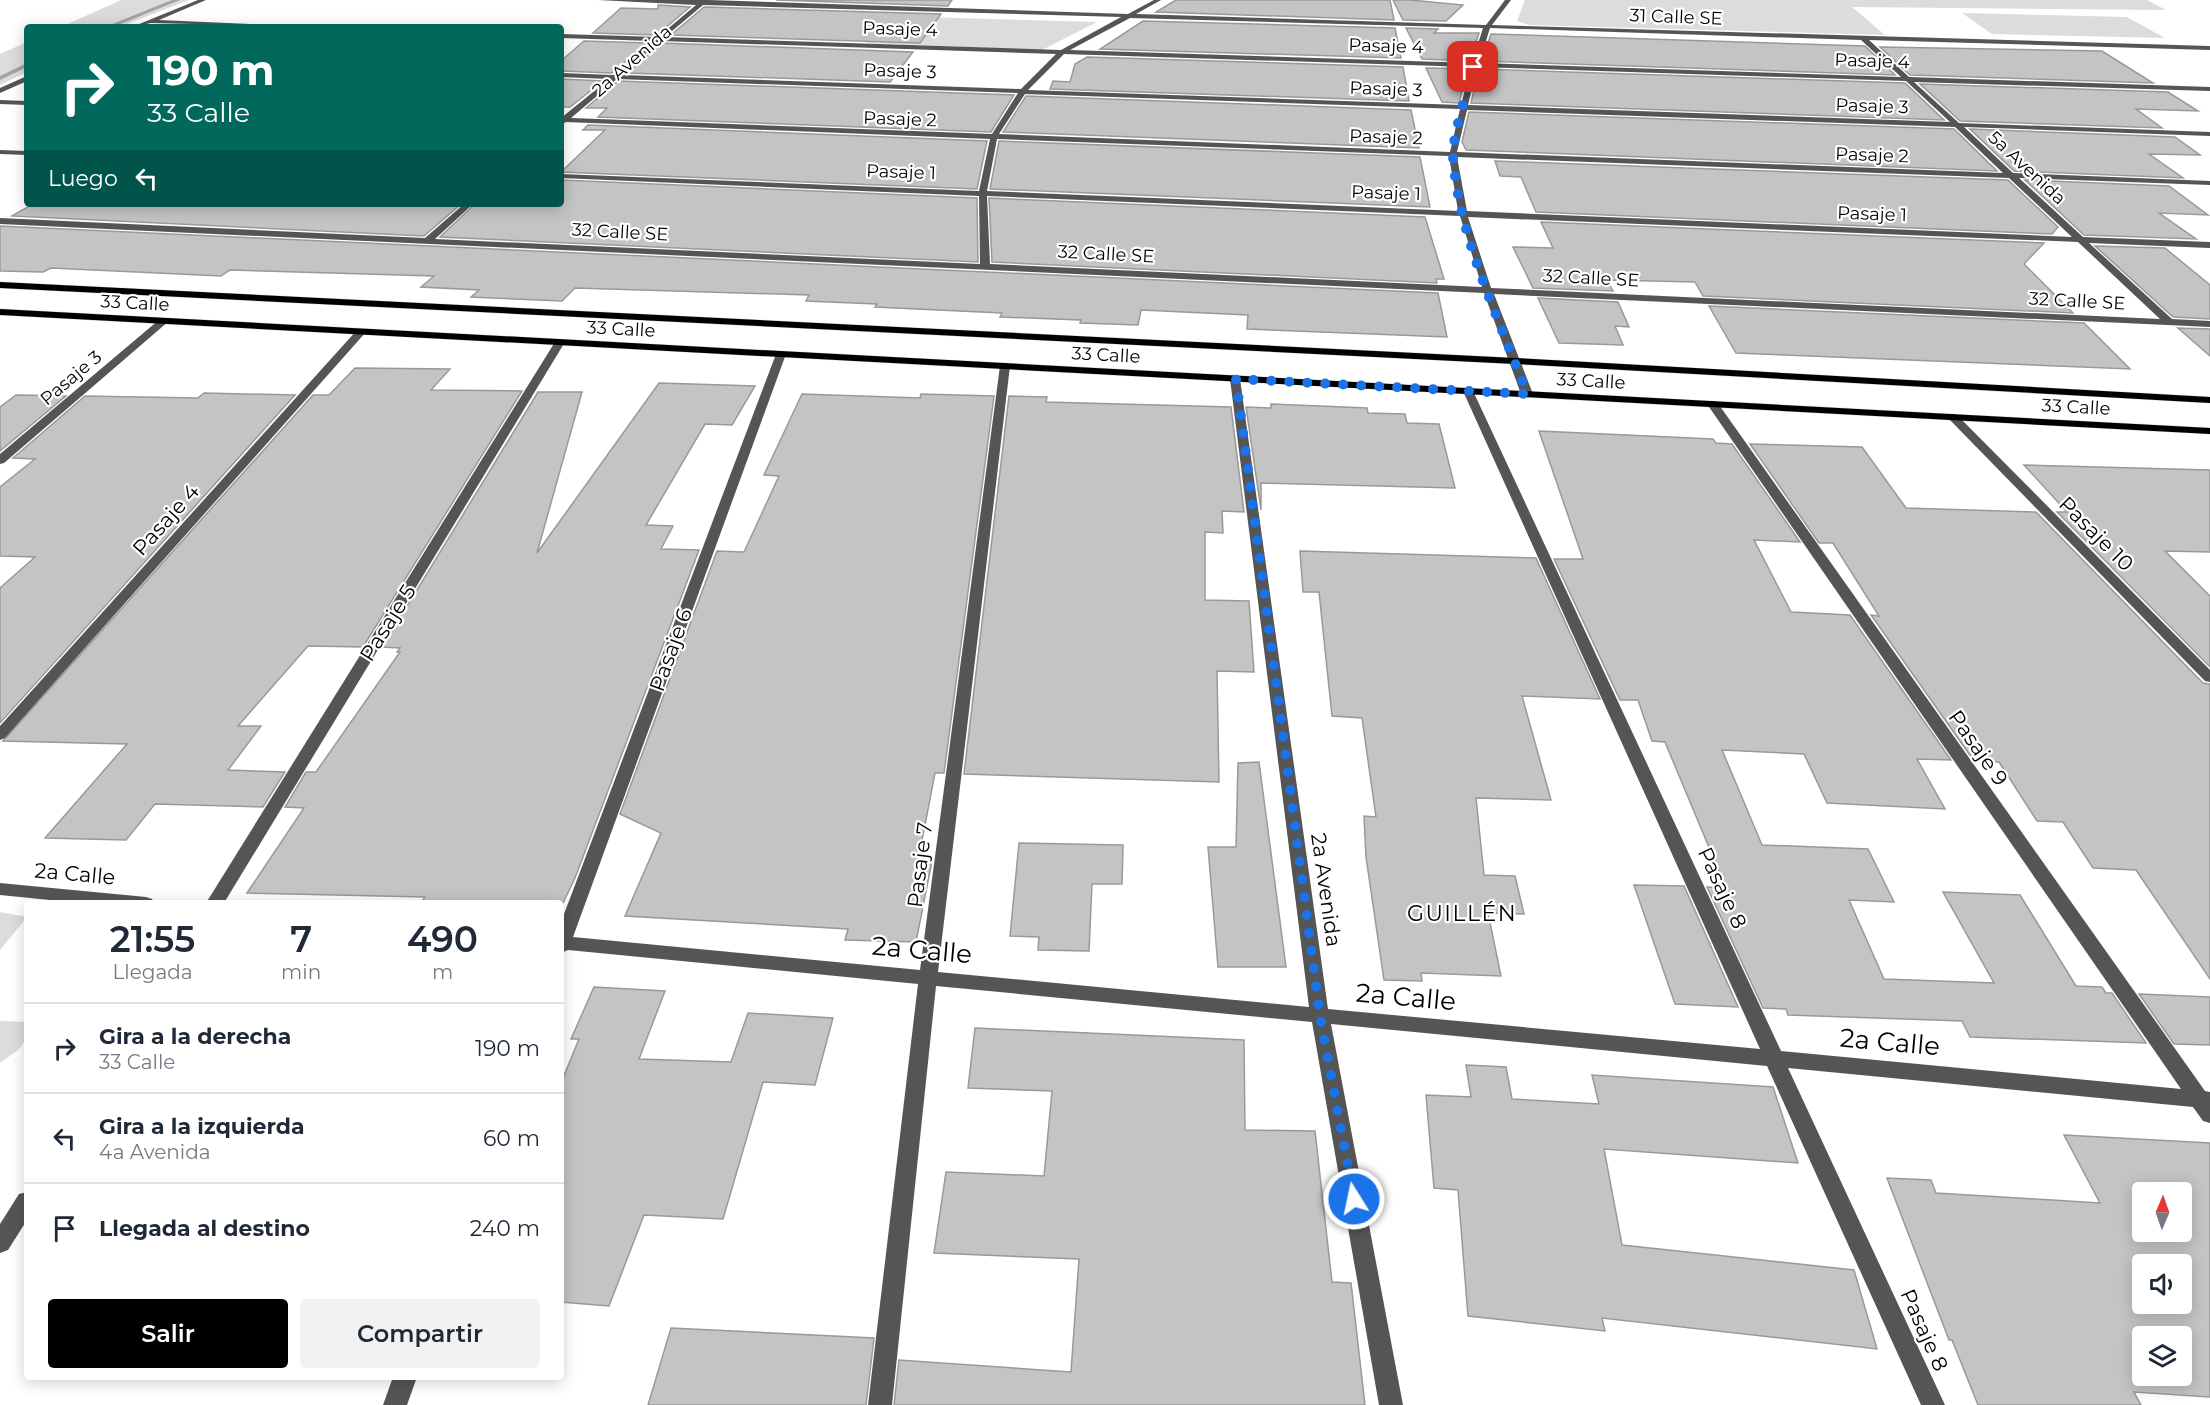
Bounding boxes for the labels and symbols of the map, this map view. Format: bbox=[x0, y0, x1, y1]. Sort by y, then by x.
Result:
street label: 31 Calle SE bbox=[1629, 4, 1723, 30]
street label: Pasaje 4 bbox=[862, 17, 938, 41]
street label: 2a Avenida bbox=[588, 20, 676, 102]
street label: Pasaje 4 bbox=[1348, 34, 1424, 58]
pin bbox=[1447, 41, 1498, 92]
street label: Pasaje 4 bbox=[1834, 49, 1910, 73]
street label: Pasaje 3 bbox=[863, 59, 937, 83]
street label: Pasaje 3 bbox=[1349, 77, 1423, 101]
street label: Pasaje 3 bbox=[1835, 94, 1909, 118]
street label: Pasaje 2 bbox=[863, 107, 937, 131]
street label: Pasaje 2 bbox=[1349, 125, 1423, 149]
street label: 5a Avenida bbox=[1984, 126, 2070, 210]
street label: Pasaje 2 bbox=[1835, 143, 1909, 167]
street label: Pasaje 1 bbox=[866, 160, 936, 184]
street label: Pasaje 1 bbox=[1351, 181, 1421, 205]
street label: Pasaje 1 bbox=[1837, 202, 1907, 226]
street label: 32 Calle SE bbox=[571, 218, 669, 246]
street label: 32 Calle SE bbox=[1057, 240, 1155, 268]
street label: 32 Calle SE bbox=[1542, 264, 1640, 292]
street label: 32 Calle SE bbox=[2028, 287, 2126, 315]
street label: 33 Calle bbox=[100, 290, 170, 316]
street label: 33 Calle bbox=[586, 316, 656, 342]
street label: 33 Calle bbox=[1071, 342, 1141, 368]
street label: Pasaje 3 bbox=[36, 346, 106, 410]
street label: 33 Calle bbox=[1556, 368, 1626, 394]
street label: 33 Calle bbox=[2041, 394, 2111, 420]
street label: Pasaje 4 bbox=[127, 479, 204, 561]
street label: Pasaje 10 bbox=[2054, 491, 2139, 576]
street label: Pasaje 5 bbox=[354, 580, 421, 666]
street label: Pasaje 6 bbox=[644, 605, 697, 695]
street label: Pasaje 9 bbox=[1943, 705, 2013, 790]
street label: Pasaje 7 bbox=[902, 821, 937, 909]
street label: 2a Avenida bbox=[1306, 831, 1347, 948]
street label: Pasaje 8 bbox=[1693, 843, 1752, 933]
street label: 2a Calle bbox=[34, 858, 116, 889]
district label: GUILLÉN bbox=[1407, 900, 1517, 927]
street label: 2a Calle bbox=[871, 930, 973, 970]
street label: 2a Calle bbox=[1355, 977, 1457, 1017]
street label: 2a Calle bbox=[1839, 1022, 1941, 1062]
position arrow bbox=[1322, 1167, 1386, 1231]
north arrow bbox=[2132, 1182, 2192, 1242]
street label: Pasaje 8 bbox=[1895, 1285, 1954, 1375]

